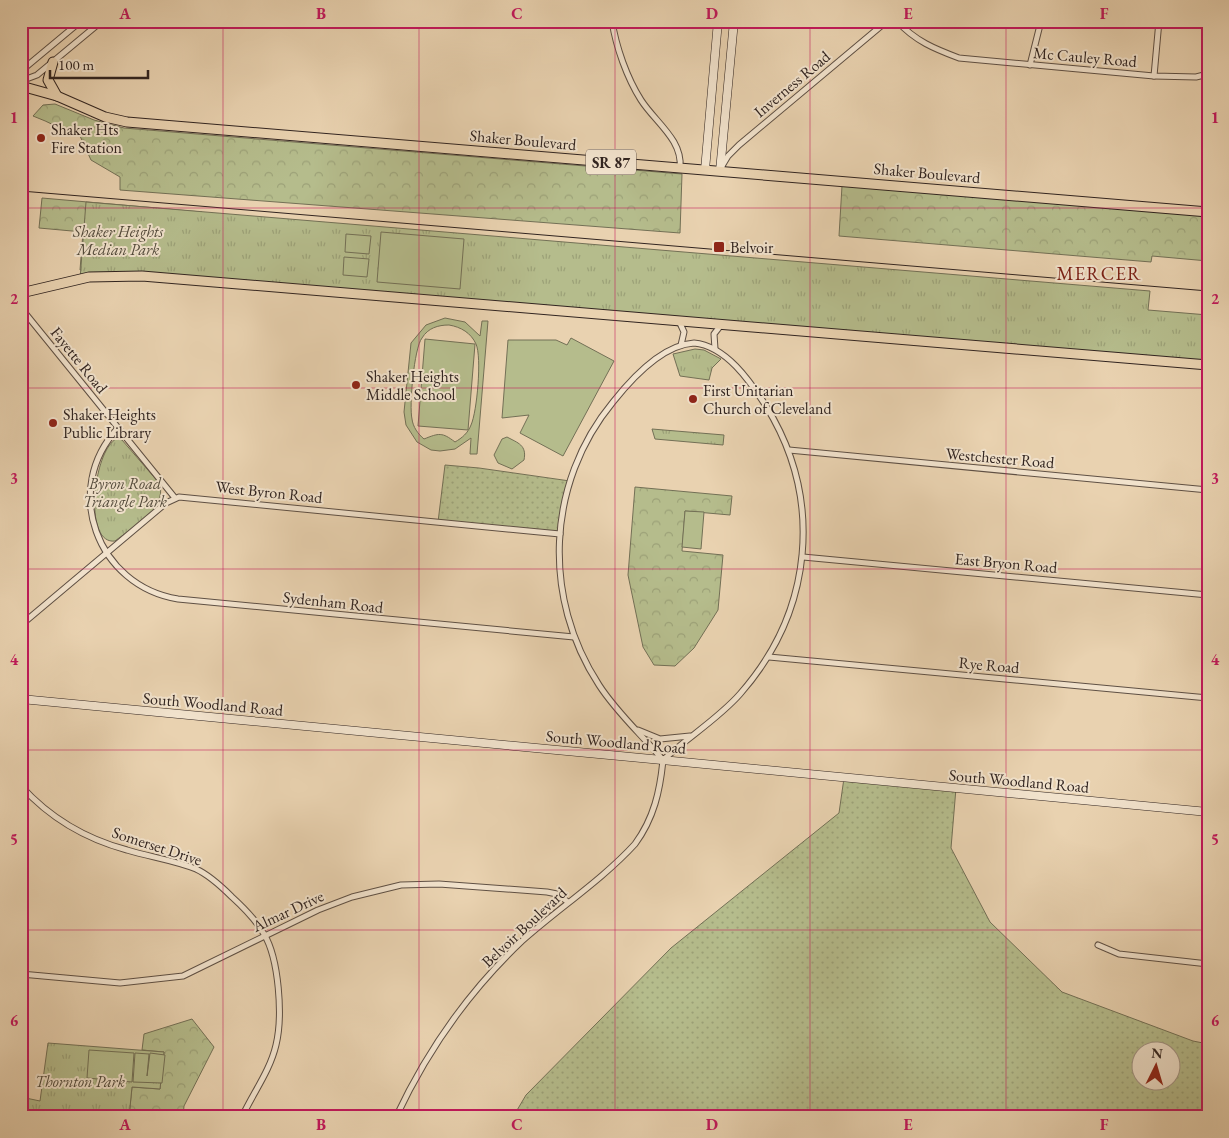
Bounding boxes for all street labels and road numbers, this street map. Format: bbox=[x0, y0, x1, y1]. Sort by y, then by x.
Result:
street label: Mc Cauley Road bbox=[1032, 42, 1138, 72]
street label: Inverness Road bbox=[749, 45, 835, 122]
street label: Shaker Boulevard bbox=[469, 125, 578, 155]
road number: SR 87 bbox=[586, 150, 636, 174]
street label: Shaker Boulevard bbox=[873, 158, 982, 188]
street label: Fayette Road bbox=[46, 322, 113, 398]
street label: Westchester Road bbox=[945, 443, 1056, 473]
street label: West Byron Road bbox=[214, 476, 324, 508]
street label: East Bryon Road bbox=[954, 548, 1059, 578]
street label: Sydenham Road bbox=[282, 586, 385, 618]
street label: Rye Road bbox=[958, 652, 1021, 678]
street label: South Woodland Road bbox=[142, 687, 285, 721]
street label: South Woodland Road bbox=[545, 725, 688, 759]
street label: South Woodland Road bbox=[948, 764, 1091, 798]
street label: Somerset Drive bbox=[109, 822, 205, 870]
street label: Belvoir Boulevard bbox=[477, 882, 572, 972]
street label: Almar Drive bbox=[248, 885, 327, 937]

